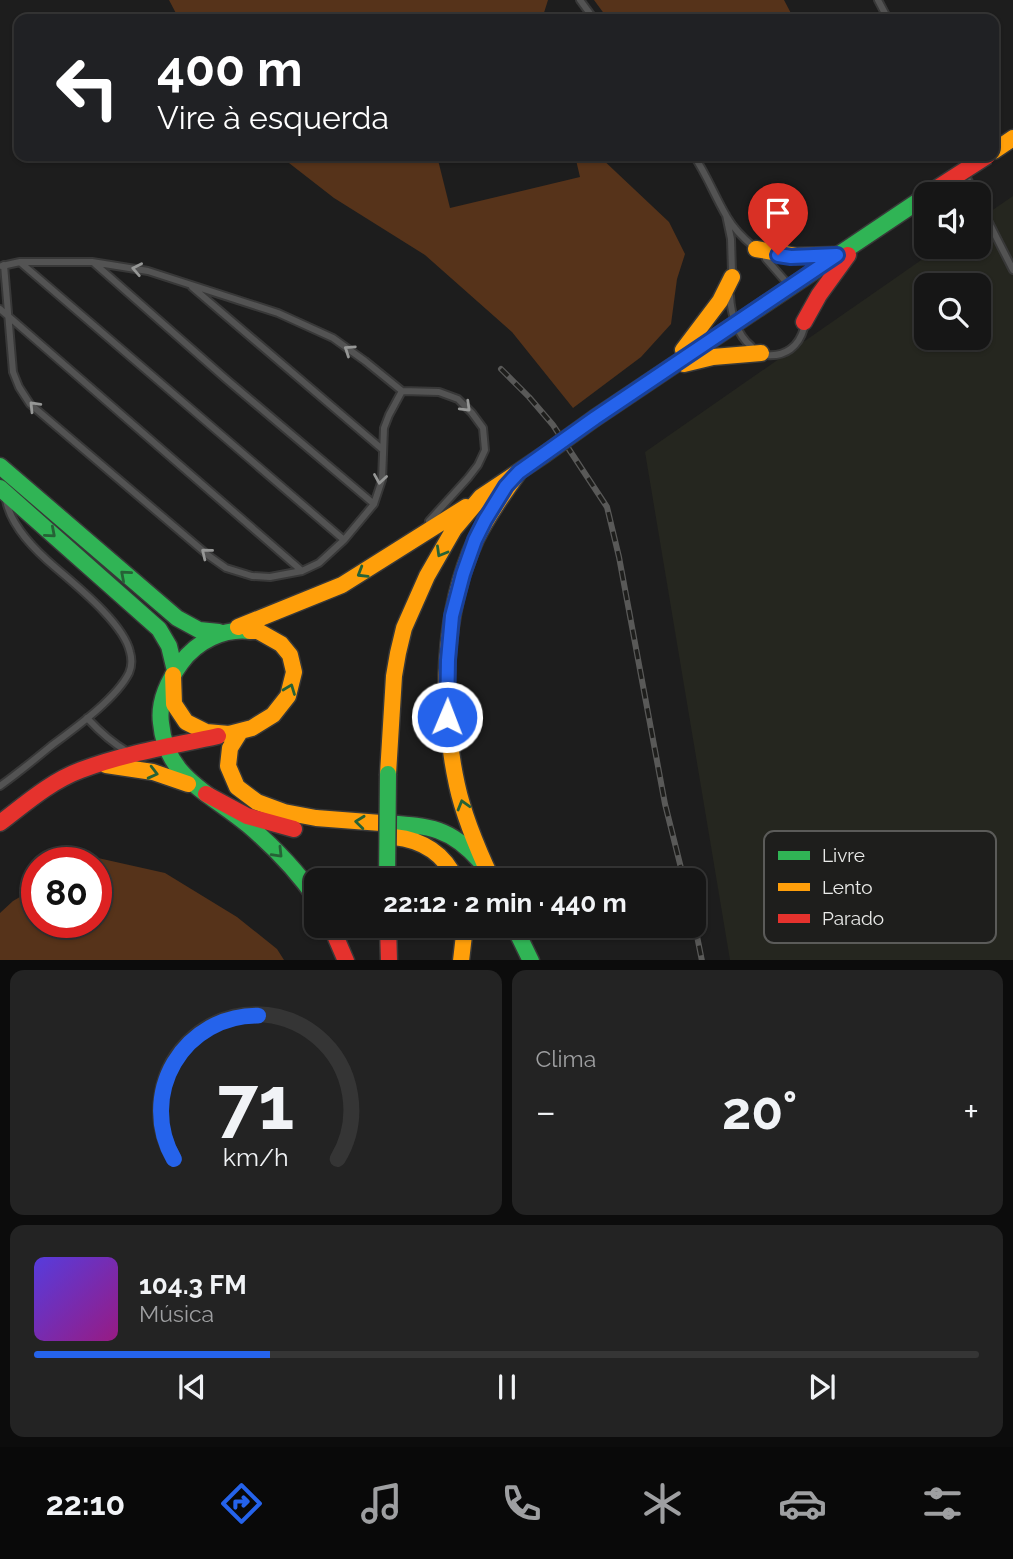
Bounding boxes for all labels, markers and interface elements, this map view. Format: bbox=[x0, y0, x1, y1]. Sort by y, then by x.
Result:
text: 400 m bbox=[157, 40, 303, 97]
icon: left bbox=[42, 42, 133, 133]
text: Vire à esquerda bbox=[157, 99, 389, 136]
map controls bbox=[914, 182, 991, 350]
button: sound bbox=[914, 182, 991, 259]
pin bbox=[748, 183, 808, 255]
icon: arrive bbox=[759, 194, 797, 232]
one-way arrow bbox=[131, 262, 143, 277]
button: search bbox=[914, 273, 991, 350]
one-way arrow bbox=[344, 345, 357, 358]
one-way arrow bbox=[458, 399, 471, 412]
one-way arrow bbox=[29, 401, 42, 414]
one-way arrow bbox=[373, 473, 388, 485]
one-way arrow bbox=[43, 524, 56, 537]
one-way arrow bbox=[436, 545, 449, 557]
one-way arrow bbox=[202, 549, 214, 562]
one-way arrow bbox=[356, 565, 369, 578]
one-way arrow bbox=[120, 571, 133, 583]
position arrow bbox=[410, 680, 484, 754]
one-way arrow bbox=[281, 684, 295, 696]
one-way arrow bbox=[147, 765, 159, 779]
one-way arrow bbox=[456, 799, 471, 811]
one-way arrow bbox=[355, 814, 366, 829]
legend bbox=[764, 831, 996, 943]
text: Livre bbox=[822, 844, 865, 866]
one-way arrow bbox=[269, 845, 282, 858]
speed limit sign: 80 bbox=[21, 847, 112, 938]
text: Lento bbox=[822, 876, 873, 898]
text: 22:12 · 2 min · 440 m bbox=[383, 888, 627, 918]
text: Parado bbox=[822, 907, 884, 929]
text: Clima bbox=[536, 1045, 596, 1072]
text: 71 bbox=[217, 1061, 294, 1146]
text: 20° bbox=[722, 1080, 797, 1141]
text: − bbox=[536, 1089, 556, 1134]
text: + bbox=[963, 1089, 979, 1134]
text: km/h bbox=[223, 1141, 289, 1171]
text: 104.3 FM bbox=[139, 1270, 247, 1300]
text: Música bbox=[139, 1300, 214, 1327]
icon: previous bbox=[173, 1368, 211, 1406]
icon: pause bbox=[488, 1368, 526, 1406]
icon: next bbox=[803, 1368, 841, 1406]
icon: directions bbox=[217, 1479, 266, 1528]
icon: music bbox=[357, 1479, 406, 1528]
icon: phone bbox=[497, 1479, 546, 1528]
icon: climate bbox=[638, 1479, 687, 1528]
icon: car bbox=[778, 1479, 827, 1528]
icon: filters bbox=[918, 1479, 967, 1528]
text: 22:10 bbox=[46, 1485, 125, 1522]

